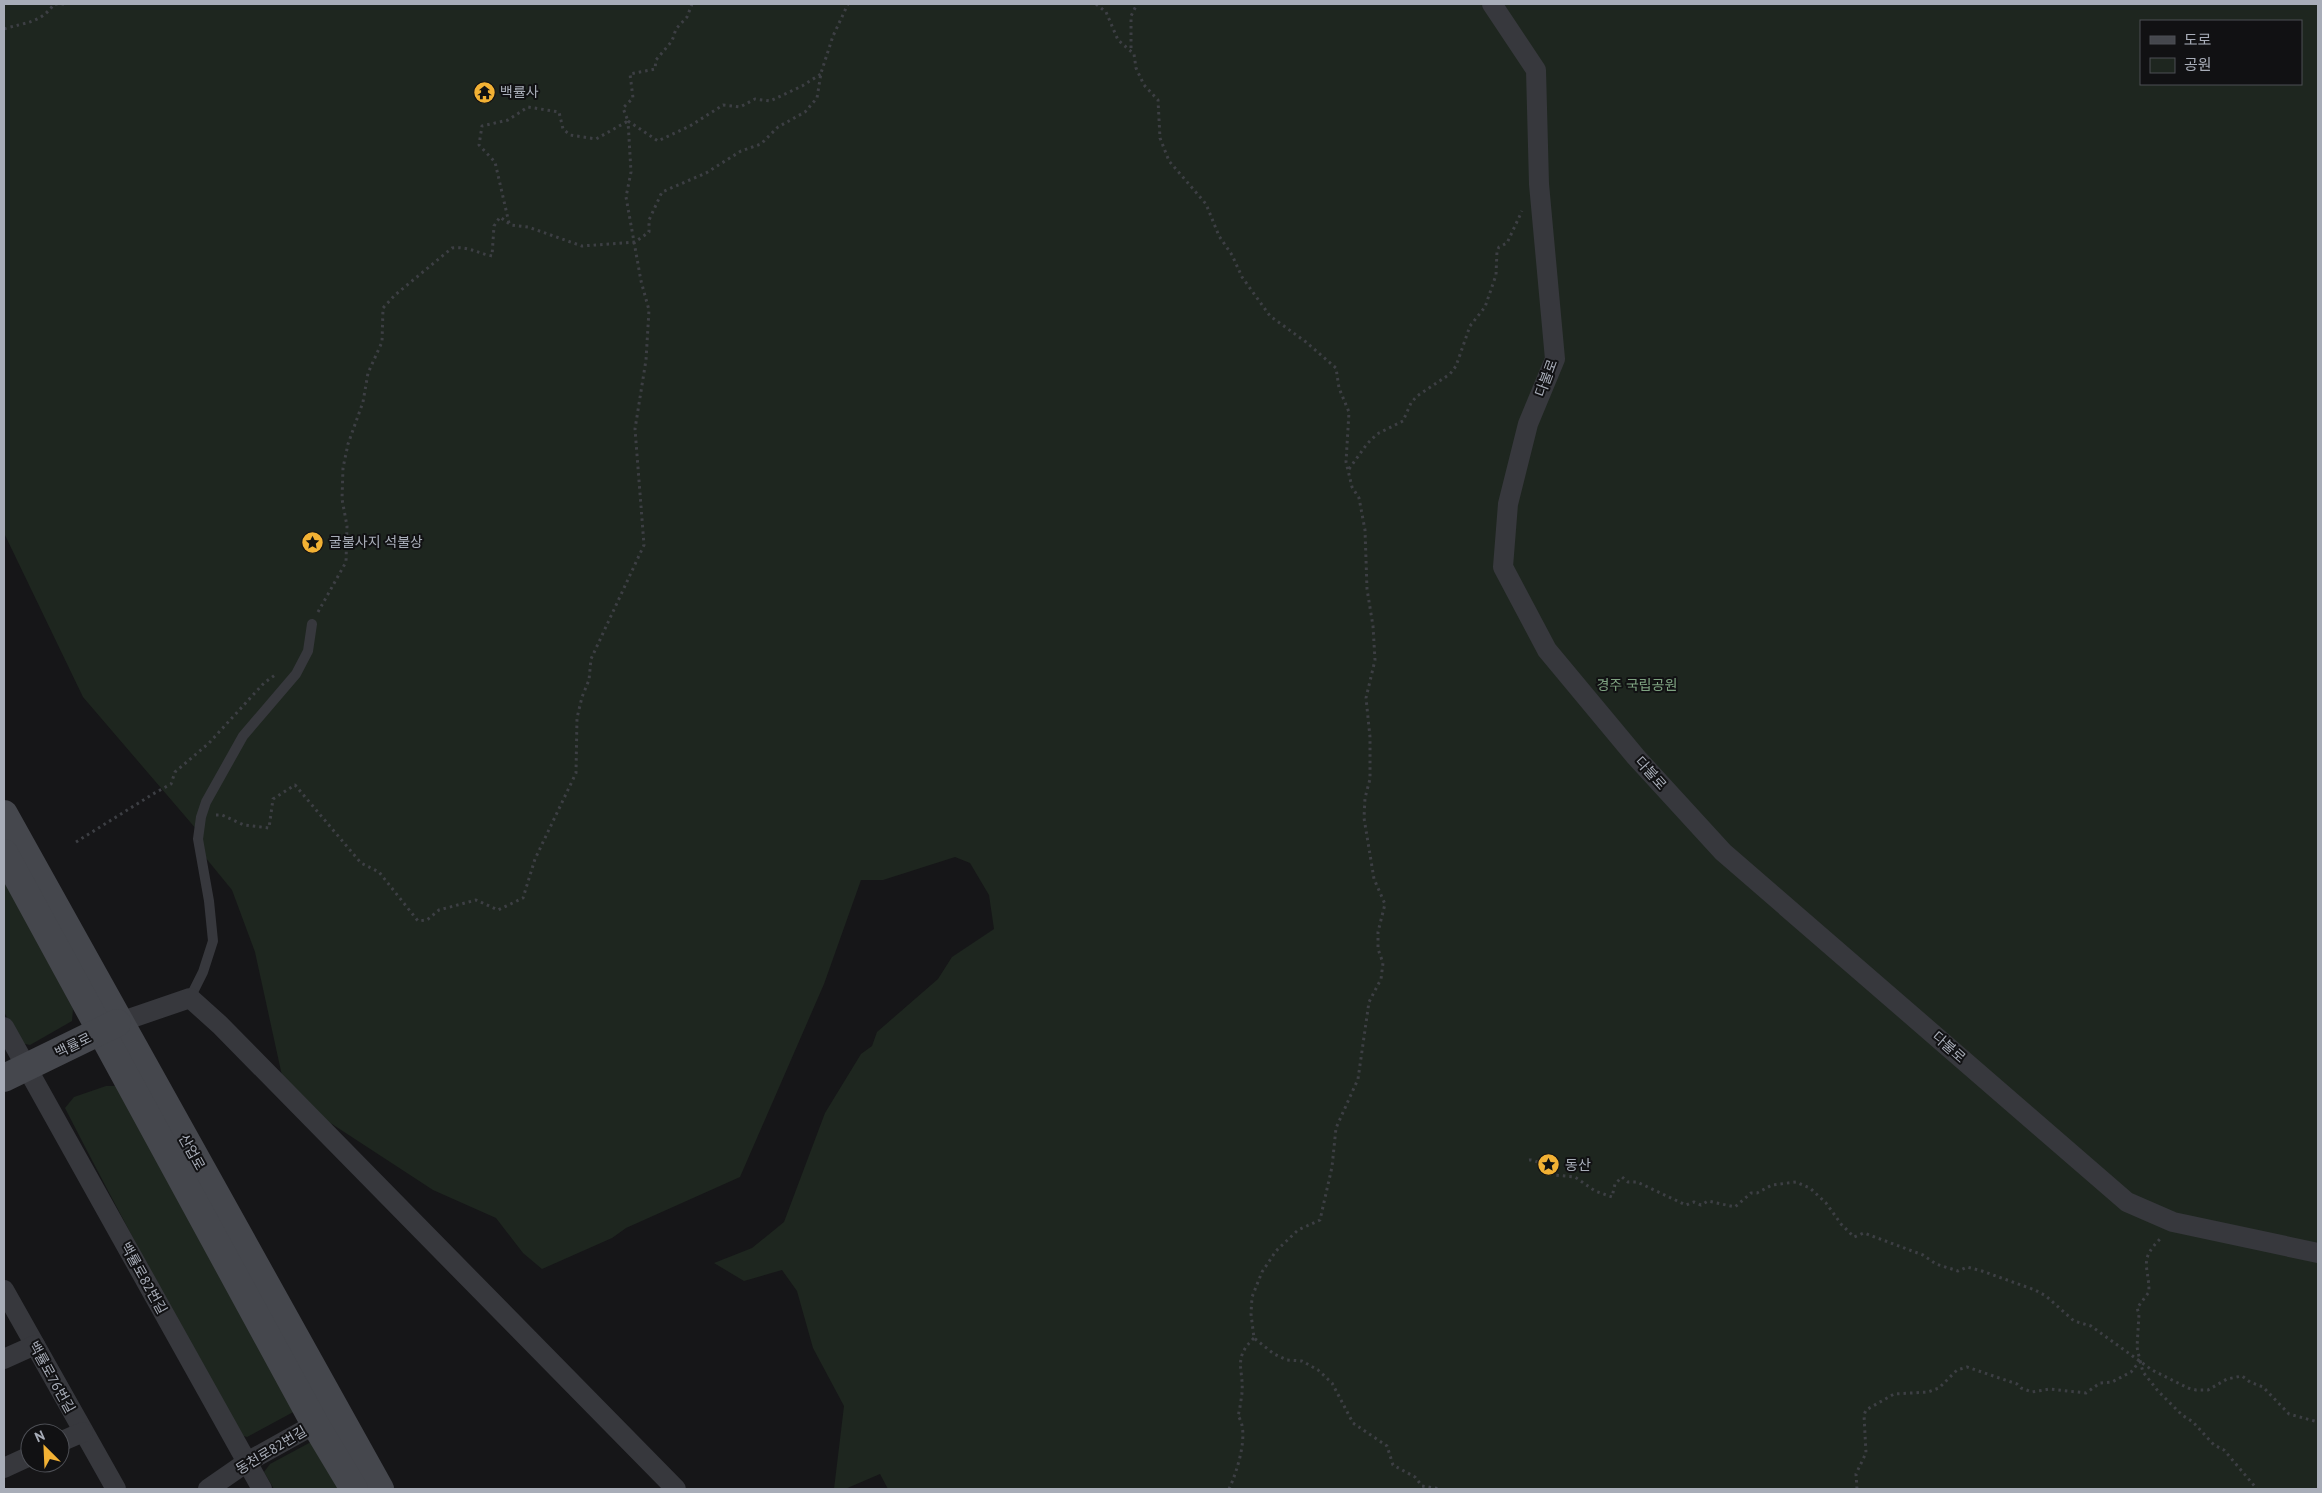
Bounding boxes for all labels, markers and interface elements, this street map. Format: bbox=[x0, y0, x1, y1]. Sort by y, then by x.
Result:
legend bbox=[2140, 20, 2302, 85]
text: 도로 bbox=[2184, 30, 2212, 49]
text: 공원 bbox=[2184, 55, 2212, 74]
temple icon: 백률사 bbox=[472, 80, 496, 104]
place label: 백률사 bbox=[500, 83, 539, 101]
street label: 다불로 bbox=[1531, 357, 1561, 399]
place icon: 굴불사지 석불상 bbox=[301, 530, 325, 554]
place label: 굴불사지 석불상 bbox=[329, 533, 423, 551]
park label: 경주 국립공원 bbox=[1596, 676, 1678, 694]
street label: 다불로 bbox=[1631, 753, 1671, 793]
street label: 백률로 bbox=[52, 1028, 94, 1062]
street label: 다불로 bbox=[1929, 1028, 1970, 1067]
street label: 산업로 bbox=[175, 1131, 209, 1173]
place icon: 동산 bbox=[1537, 1153, 1561, 1177]
place label: 동산 bbox=[1565, 1156, 1591, 1174]
street label: 백률로82번길 bbox=[117, 1239, 171, 1317]
street label: 백률로76번길 bbox=[25, 1338, 79, 1416]
street label: 동천로82번길 bbox=[232, 1422, 310, 1478]
north arrow bbox=[20, 1423, 70, 1473]
text: N bbox=[32, 1426, 48, 1446]

